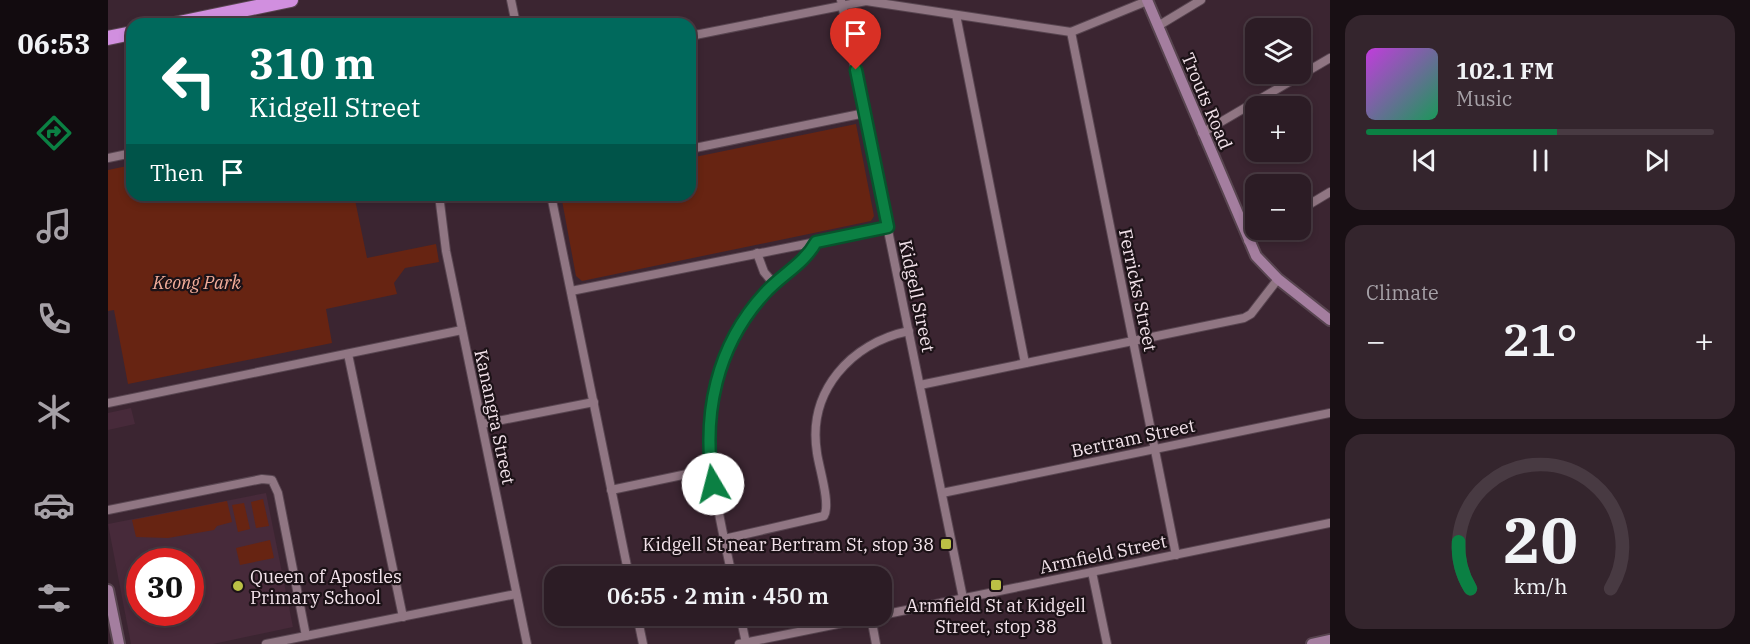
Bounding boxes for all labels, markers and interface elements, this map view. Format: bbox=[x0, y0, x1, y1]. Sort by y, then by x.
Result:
pin bbox=[830, 8, 881, 70]
icon: arrive bbox=[839, 17, 872, 50]
map controls bbox=[1245, 18, 1311, 240]
button: layers bbox=[1245, 18, 1311, 84]
text: 06:53 bbox=[18, 26, 90, 61]
text: 310 m bbox=[249, 36, 375, 91]
icon: left bbox=[150, 42, 228, 120]
street label: Trouts Road bbox=[1176, 49, 1238, 153]
text: 102.1 FM bbox=[1456, 56, 1554, 85]
text: Music bbox=[1456, 85, 1512, 112]
text: Kidgell Street bbox=[249, 89, 420, 124]
button: + bbox=[1245, 96, 1311, 162]
icon: directions bbox=[33, 112, 75, 154]
icon: previous bbox=[1408, 144, 1441, 177]
icon: pause bbox=[1524, 144, 1557, 177]
icon: next bbox=[1640, 144, 1673, 177]
icon: arrive bbox=[216, 156, 249, 189]
text: Then bbox=[150, 158, 204, 187]
button: − bbox=[1245, 174, 1311, 240]
icon: music bbox=[33, 205, 75, 247]
street label: Ferricks Street bbox=[1114, 226, 1162, 354]
street label: Kidgell Street bbox=[894, 238, 940, 354]
park label: Keong Park bbox=[152, 271, 242, 294]
text: Climate bbox=[1366, 279, 1439, 306]
icon: phone bbox=[33, 298, 75, 340]
text: 21° bbox=[1502, 310, 1578, 368]
text: − bbox=[1366, 319, 1386, 362]
text: + bbox=[1694, 319, 1714, 362]
street label: Kanangra Street bbox=[469, 347, 521, 487]
icon: climate bbox=[33, 391, 75, 433]
street label: Bertram Street bbox=[1069, 414, 1197, 462]
position arrow bbox=[681, 452, 745, 516]
icon: car bbox=[33, 484, 75, 526]
text: 20 bbox=[1503, 499, 1577, 580]
street label: Armfield Street bbox=[1037, 529, 1169, 579]
place label: Kidgell St near Bertram St, stop 38 bbox=[642, 533, 934, 556]
marker: Kidgell St near Bertram St, stop 38 bbox=[939, 537, 953, 551]
speed limit sign: 30 bbox=[126, 548, 204, 626]
place label: Queen of Apostles Primary School bbox=[250, 565, 402, 609]
text: km/h bbox=[1513, 572, 1567, 600]
icon: filters bbox=[33, 577, 75, 619]
marker: Armfield St at Kidgell Street, stop 38 bbox=[989, 578, 1003, 592]
marker: Queen of Apostles Primary School bbox=[231, 579, 245, 593]
text: 06:55 · 2 min · 450 m bbox=[607, 581, 829, 610]
place label: Armfield St at Kidgell Street, stop 38 bbox=[906, 594, 1086, 638]

